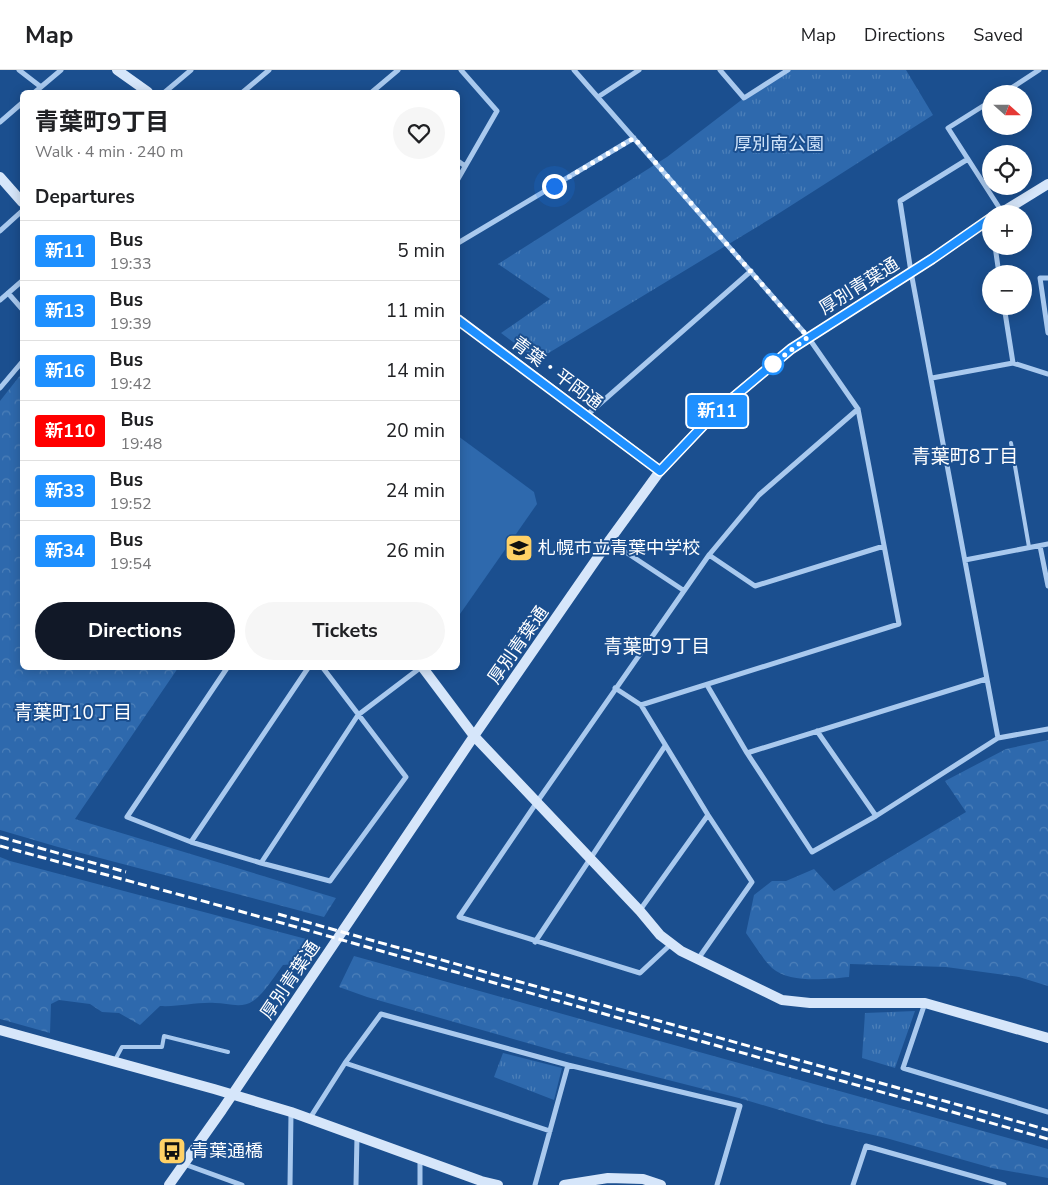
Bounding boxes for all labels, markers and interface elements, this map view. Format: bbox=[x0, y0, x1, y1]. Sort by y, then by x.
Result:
text: Map bbox=[25, 19, 73, 51]
text: Map bbox=[801, 23, 836, 47]
text: Directions bbox=[864, 23, 945, 47]
text: Saved bbox=[973, 23, 1023, 47]
north arrow bbox=[982, 85, 1032, 135]
map controls bbox=[982, 85, 1032, 315]
text: 青葉町9丁目 bbox=[35, 106, 169, 138]
button: heart bbox=[393, 107, 445, 159]
park label: 厚別南公園 bbox=[734, 132, 824, 156]
text: Walk · 4 min · 240 m bbox=[35, 141, 183, 163]
button: locate bbox=[982, 145, 1032, 195]
your location bbox=[542, 174, 567, 199]
text: Departures bbox=[35, 184, 135, 210]
button: + bbox=[982, 205, 1032, 255]
text: Bus bbox=[110, 227, 143, 253]
text: 5 min bbox=[397, 238, 445, 264]
text: 新11 bbox=[45, 239, 85, 263]
street label: 厚別青葉通 bbox=[814, 252, 904, 320]
text: 19:33 bbox=[110, 253, 152, 275]
button: − bbox=[982, 265, 1032, 315]
text: Bus bbox=[110, 287, 143, 313]
text: 11 min bbox=[386, 298, 445, 324]
text: 新13 bbox=[45, 299, 85, 323]
text: 19:39 bbox=[110, 313, 152, 335]
street label: 青葉・平岡通 bbox=[507, 331, 607, 415]
text: Bus bbox=[110, 347, 143, 373]
unlabelled marker bbox=[762, 353, 784, 375]
text: 14 min bbox=[386, 358, 445, 384]
text: 新16 bbox=[45, 359, 85, 383]
text: 19:42 bbox=[110, 373, 152, 395]
line badge: 新11 bbox=[688, 395, 746, 427]
text: 新11 bbox=[697, 399, 737, 423]
text: Bus bbox=[120, 407, 154, 433]
text: 20 min bbox=[386, 418, 445, 444]
text: 新110 bbox=[45, 419, 95, 443]
text: 19:48 bbox=[120, 433, 162, 455]
district label: 青葉町8丁目 bbox=[912, 444, 1018, 470]
text: Bus bbox=[110, 467, 143, 493]
text: 24 min bbox=[386, 478, 445, 504]
text: 新33 bbox=[45, 479, 85, 503]
text: 19:52 bbox=[110, 493, 152, 515]
text: Bus bbox=[110, 527, 143, 553]
school or university icon: 札幌市立青葉中学校 bbox=[504, 533, 534, 563]
place label: 札幌市立青葉中学校 bbox=[538, 536, 700, 560]
text: 26 min bbox=[386, 538, 445, 564]
text: 新34 bbox=[45, 539, 85, 563]
text: 19:54 bbox=[110, 553, 152, 575]
street label: 厚別青葉通 bbox=[482, 601, 554, 689]
button: Directions bbox=[35, 602, 235, 660]
button: Tickets bbox=[245, 602, 445, 660]
district label: 青葉町9丁目 bbox=[604, 634, 710, 660]
district label: 青葉町10丁目 bbox=[14, 700, 132, 726]
street label: 厚別青葉通 bbox=[255, 936, 325, 1024]
bus stop icon: 青葉通橋 bbox=[157, 1136, 187, 1166]
place label: 青葉通橋 bbox=[191, 1139, 263, 1163]

